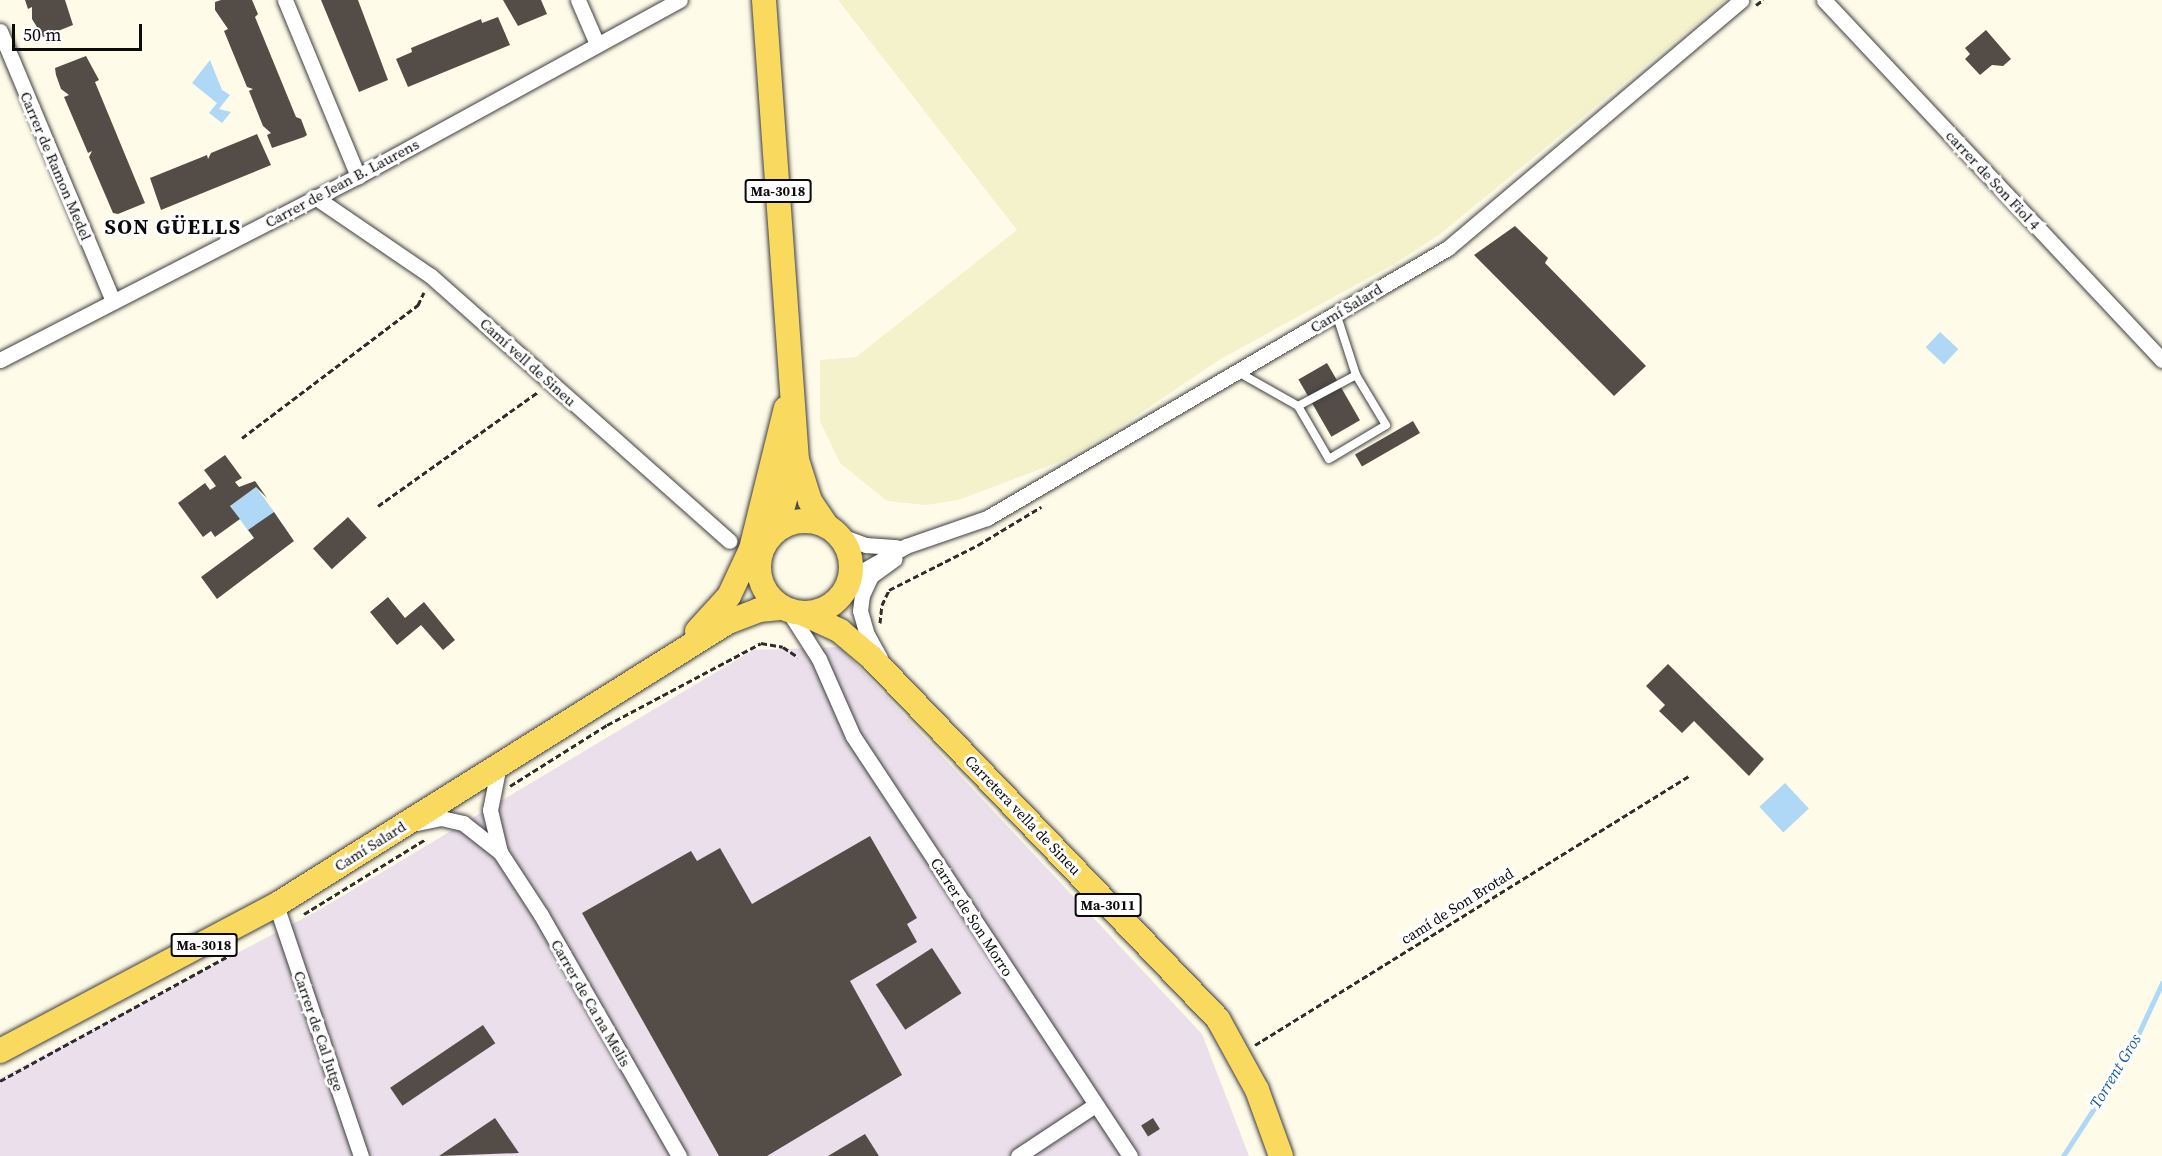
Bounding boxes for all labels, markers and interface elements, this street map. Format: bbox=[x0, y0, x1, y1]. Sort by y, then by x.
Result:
scale bar bbox=[15, 12, 146, 50]
text: 50 m bbox=[23, 22, 61, 47]
street label: Carrer de Ramon Medel bbox=[17, 89, 95, 243]
street label: carrer de Son Fiol 4 bbox=[1942, 126, 2044, 234]
street label: Carrer de Jean B. Laurens bbox=[262, 135, 422, 231]
road number: Ma-3018 bbox=[744, 180, 812, 202]
district label: SON GÜELLS bbox=[104, 214, 242, 240]
street label: Camí Salard bbox=[1307, 280, 1385, 336]
street label: Camí vell de Sineu bbox=[476, 314, 580, 410]
street label: Carretera vella de Sineu bbox=[961, 752, 1085, 878]
street label: Camí Salard bbox=[331, 817, 409, 875]
street label: Carrer de Son Morro bbox=[927, 854, 1017, 980]
street label: camí de Son Brotad bbox=[1397, 864, 1517, 948]
road number: Ma-3011 bbox=[1074, 894, 1142, 916]
road number: Ma-3018 bbox=[170, 934, 238, 956]
street label: Carrer de Ca na Melis bbox=[547, 936, 635, 1070]
street label: Carrer de Cal Jutge bbox=[290, 969, 348, 1093]
water label: Torrent Gros bbox=[2085, 1030, 2145, 1112]

